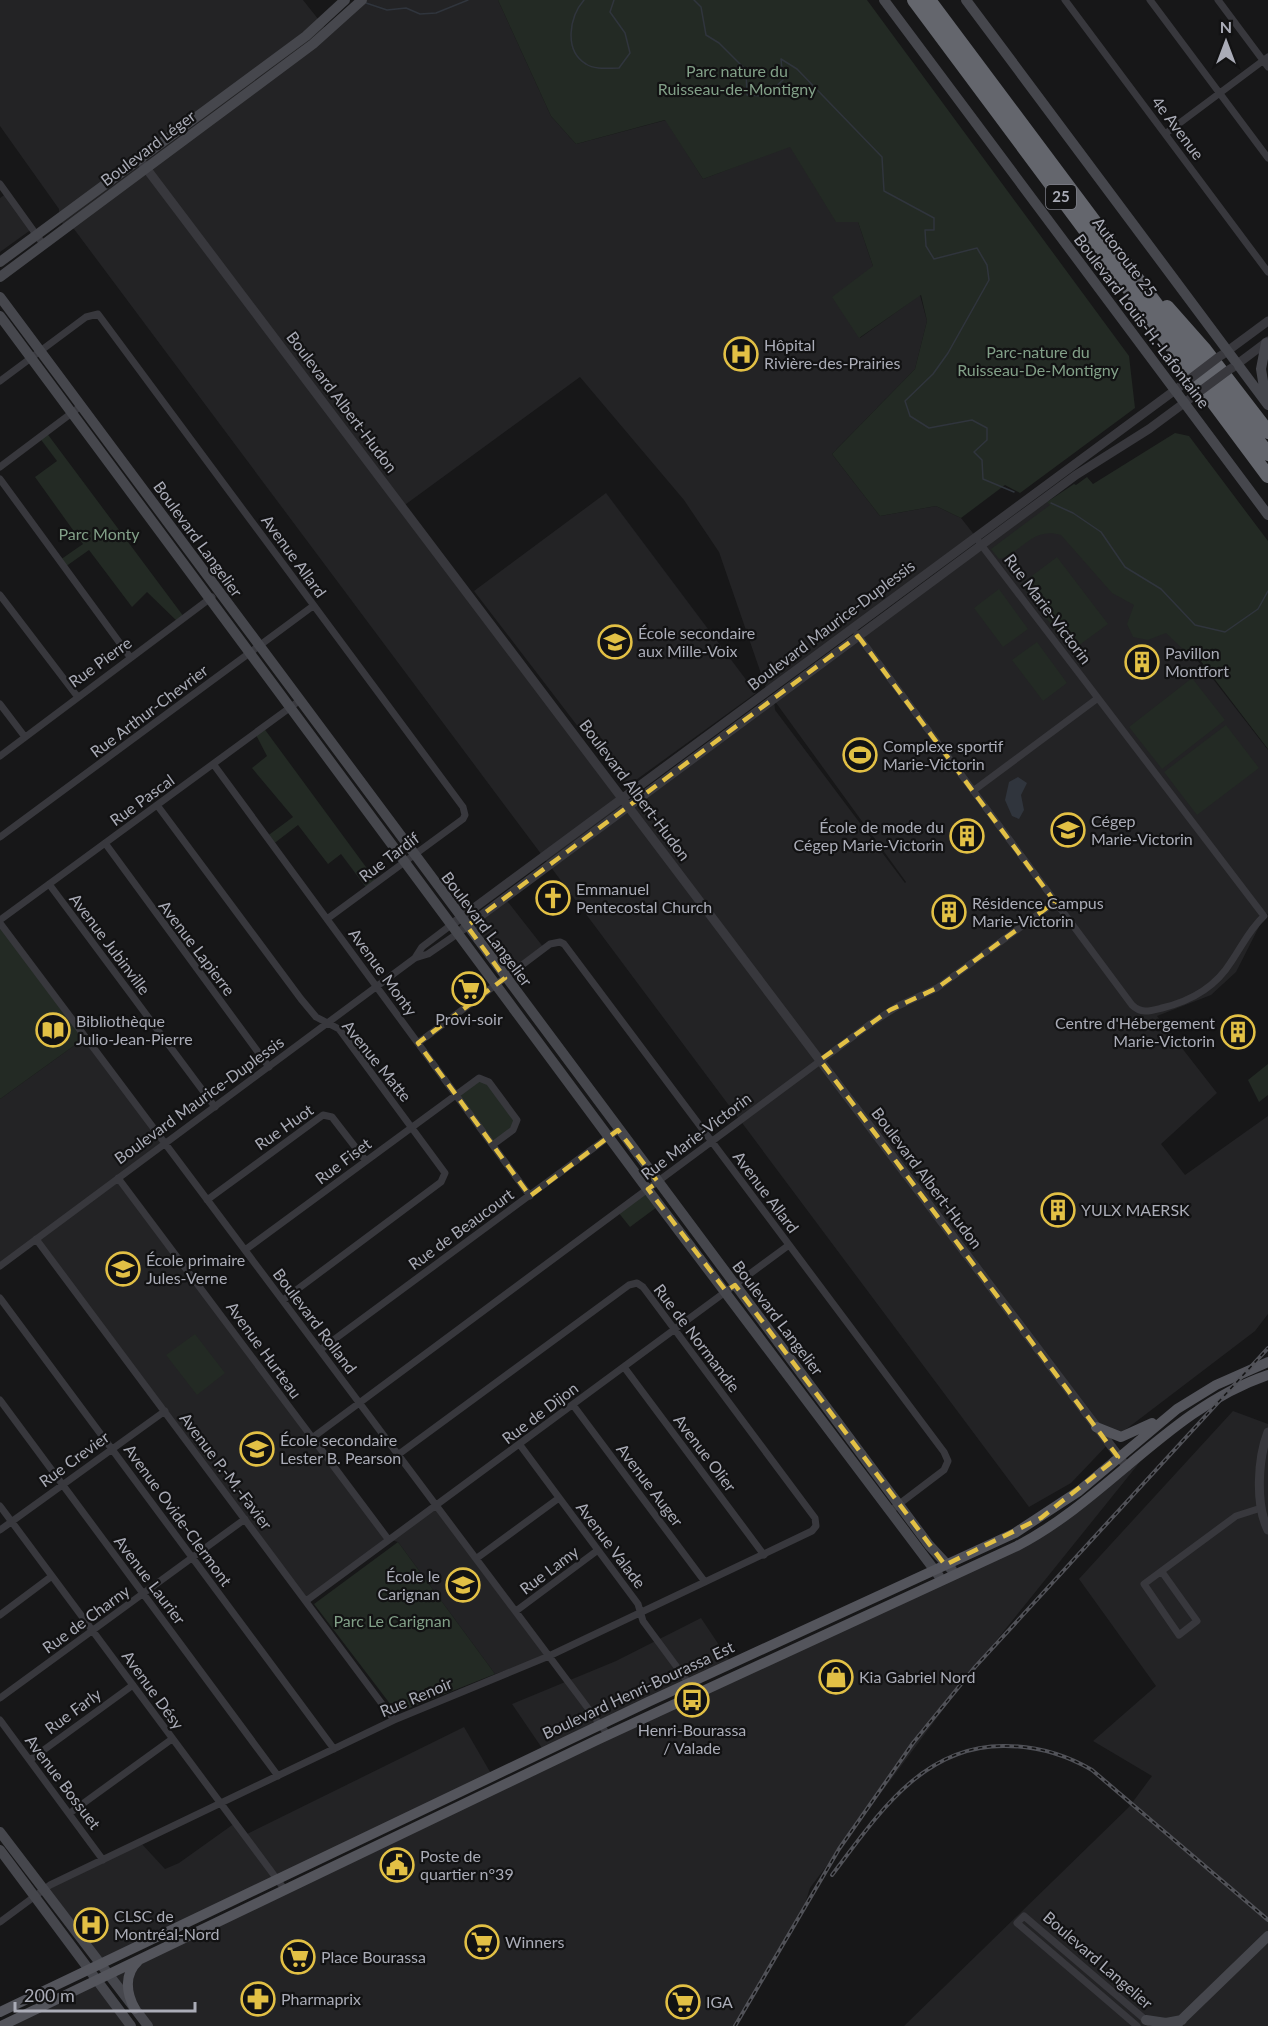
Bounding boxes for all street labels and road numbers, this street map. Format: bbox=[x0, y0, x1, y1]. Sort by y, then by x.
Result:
street label: 4e Avenue bbox=[1148, 92, 1208, 163]
street label: Boulevard Léger bbox=[97, 106, 199, 189]
road number: 25 bbox=[1046, 185, 1076, 209]
street label: Autoroute 25 bbox=[1089, 213, 1161, 300]
street label: Boulevard Louis-H.-Lafontaine bbox=[1071, 230, 1214, 412]
street label: Boulevard Albert-Hudon bbox=[283, 327, 402, 476]
street label: Boulevard Langelier bbox=[150, 477, 247, 600]
street label: Avenue Allard bbox=[258, 511, 331, 601]
street label: Rue Marie-Victorin bbox=[1001, 550, 1096, 668]
street label: Boulevard Maurice-Duplessis bbox=[743, 555, 918, 694]
street label: Rue Pierre bbox=[65, 633, 135, 691]
street label: Rue Arthur-Chevrier bbox=[86, 660, 211, 761]
street label: Boulevard Albert-Hudon bbox=[576, 715, 695, 864]
street label: Rue Pascal bbox=[106, 770, 178, 829]
street label: Rue Tardif bbox=[355, 828, 423, 885]
street label: Boulevard Langelier bbox=[438, 868, 537, 990]
street label: Avenue Jubinville bbox=[66, 889, 155, 998]
street label: Avenue Lapierre bbox=[155, 896, 239, 999]
street label: Avenue Monty bbox=[345, 924, 422, 1020]
street label: Avenue Matte bbox=[339, 1016, 416, 1105]
street label: Boulevard Maurice-Duplessis bbox=[110, 1032, 287, 1167]
street label: Rue Marie-Victorin bbox=[637, 1088, 755, 1183]
street label: Rue Huot bbox=[251, 1099, 317, 1154]
street label: Boulevard Albert-Hudon bbox=[868, 1103, 987, 1252]
street label: Rue Fiset bbox=[311, 1133, 375, 1188]
street label: Avenue Allard bbox=[730, 1147, 803, 1236]
street label: Rue de Beaucourt bbox=[404, 1184, 517, 1273]
street label: Boulevard Langelier bbox=[729, 1257, 828, 1379]
street label: Boulevard Rolland bbox=[270, 1264, 361, 1377]
street label: Rue de Normandie bbox=[650, 1280, 744, 1396]
street label: Avenue Hurteau bbox=[223, 1298, 306, 1402]
street label: Rue de Dijon bbox=[498, 1378, 581, 1447]
street label: Avenue P.-M.-Favier bbox=[176, 1409, 277, 1533]
street label: Avenue Olier bbox=[670, 1410, 741, 1495]
street label: Rue Crevier bbox=[35, 1427, 113, 1490]
street label: Avenue Ovide-Clermont bbox=[121, 1440, 236, 1590]
street label: Avenue Auger bbox=[613, 1440, 688, 1530]
street label: Avenue Valade bbox=[573, 1498, 650, 1592]
street label: Avenue Laurier bbox=[111, 1532, 190, 1628]
street label: Rue Lamy bbox=[516, 1541, 582, 1598]
street label: Rue de Charny bbox=[38, 1580, 134, 1657]
street label: Boulevard Henri-Bourassa Est bbox=[539, 1637, 737, 1742]
street label: Avenue Désy bbox=[119, 1647, 189, 1733]
street label: Rue Renoir bbox=[377, 1673, 455, 1720]
street label: Rue Farly bbox=[41, 1683, 105, 1737]
street label: Avenue Bossuet bbox=[22, 1731, 105, 1833]
street label: Boulevard Langelier bbox=[1040, 1907, 1157, 2012]

